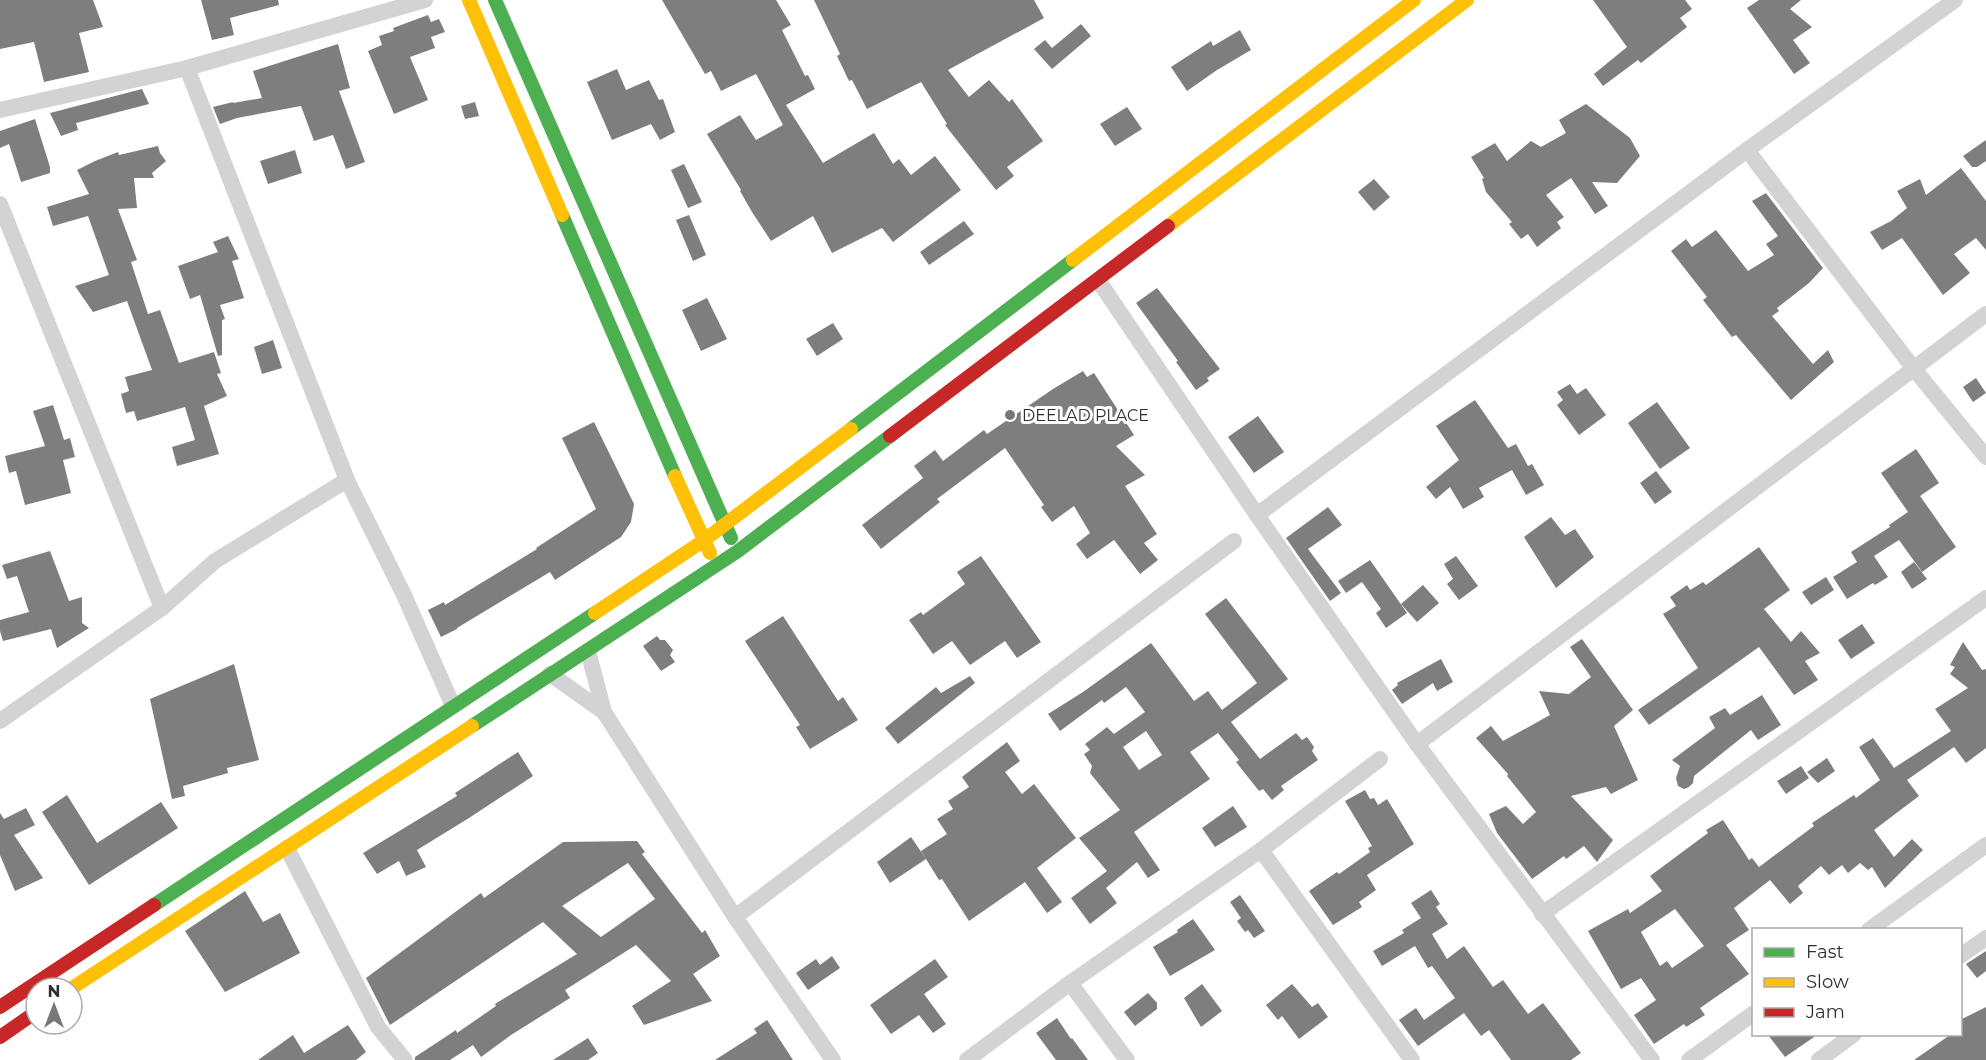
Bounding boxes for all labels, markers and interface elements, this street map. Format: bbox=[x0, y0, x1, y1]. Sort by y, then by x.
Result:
place label: DEELAD PLACE bbox=[1022, 406, 1149, 425]
marker: DEELAD PLACE bbox=[1003, 408, 1017, 422]
legend bbox=[1752, 928, 1962, 1036]
text: Fast bbox=[1806, 941, 1844, 963]
text: Slow bbox=[1806, 971, 1849, 993]
north arrow bbox=[24, 976, 84, 1036]
text: N bbox=[48, 982, 60, 1001]
text: Jam bbox=[1805, 1001, 1845, 1023]

